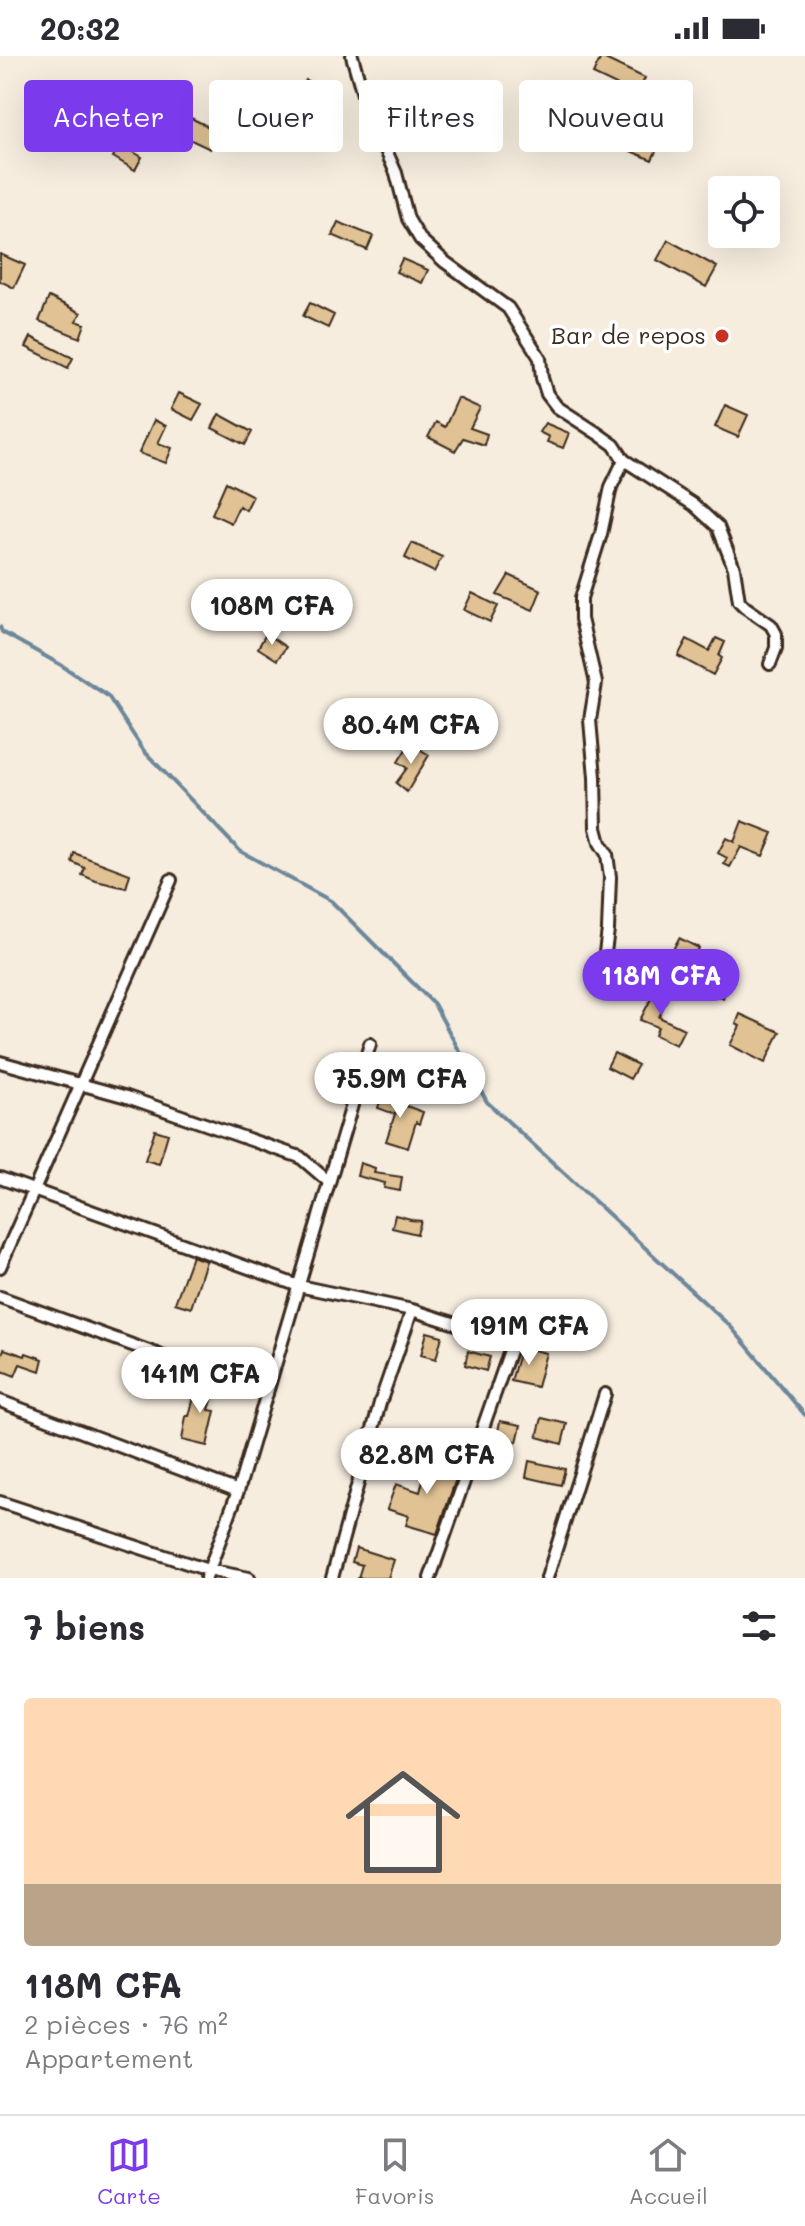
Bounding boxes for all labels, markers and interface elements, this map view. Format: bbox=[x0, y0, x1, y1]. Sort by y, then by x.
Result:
text: 20:32 bbox=[40, 8, 120, 48]
chip: Acheter bbox=[24, 80, 193, 152]
chip: Louer bbox=[209, 80, 343, 152]
chip: Filtres bbox=[359, 80, 503, 152]
chip: Nouveau bbox=[519, 80, 693, 152]
map controls bbox=[708, 176, 780, 248]
button: locate bbox=[708, 176, 780, 248]
place label: Bar de repos bbox=[551, 319, 706, 350]
marker: Bar de repos bbox=[713, 327, 731, 345]
pin: 108M CFA bbox=[189, 579, 355, 647]
text: 108M CFA bbox=[209, 588, 335, 622]
pin: 80.4M CFA bbox=[319, 698, 503, 766]
text: 80.4M CFA bbox=[341, 707, 481, 741]
pin: 118M CFA bbox=[578, 949, 744, 1017]
text: 118M CFA bbox=[600, 958, 722, 992]
pin: 75.9M CFA bbox=[308, 1052, 492, 1120]
text: 75.9M CFA bbox=[332, 1061, 468, 1095]
pin: 191M CFA bbox=[446, 1299, 612, 1367]
text: 191M CFA bbox=[469, 1308, 589, 1342]
pin: 141M CFA bbox=[117, 1347, 283, 1415]
text: 141M CFA bbox=[139, 1356, 261, 1390]
pin: 82.8M CFA bbox=[335, 1428, 519, 1496]
text: 82.8M CFA bbox=[359, 1437, 495, 1471]
text: 7 biens bbox=[24, 1604, 145, 1649]
icon: filters bbox=[737, 1604, 781, 1648]
icon: home bbox=[331, 1750, 475, 1894]
text: 118M CFA bbox=[24, 1962, 182, 2007]
text: 2 pièces · 76 m² bbox=[24, 2007, 228, 2041]
text: Appartement bbox=[24, 2041, 194, 2075]
tab: Carte bbox=[97, 2133, 161, 2210]
tab: Favoris bbox=[355, 2133, 434, 2210]
tab: Accueil bbox=[629, 2133, 708, 2210]

